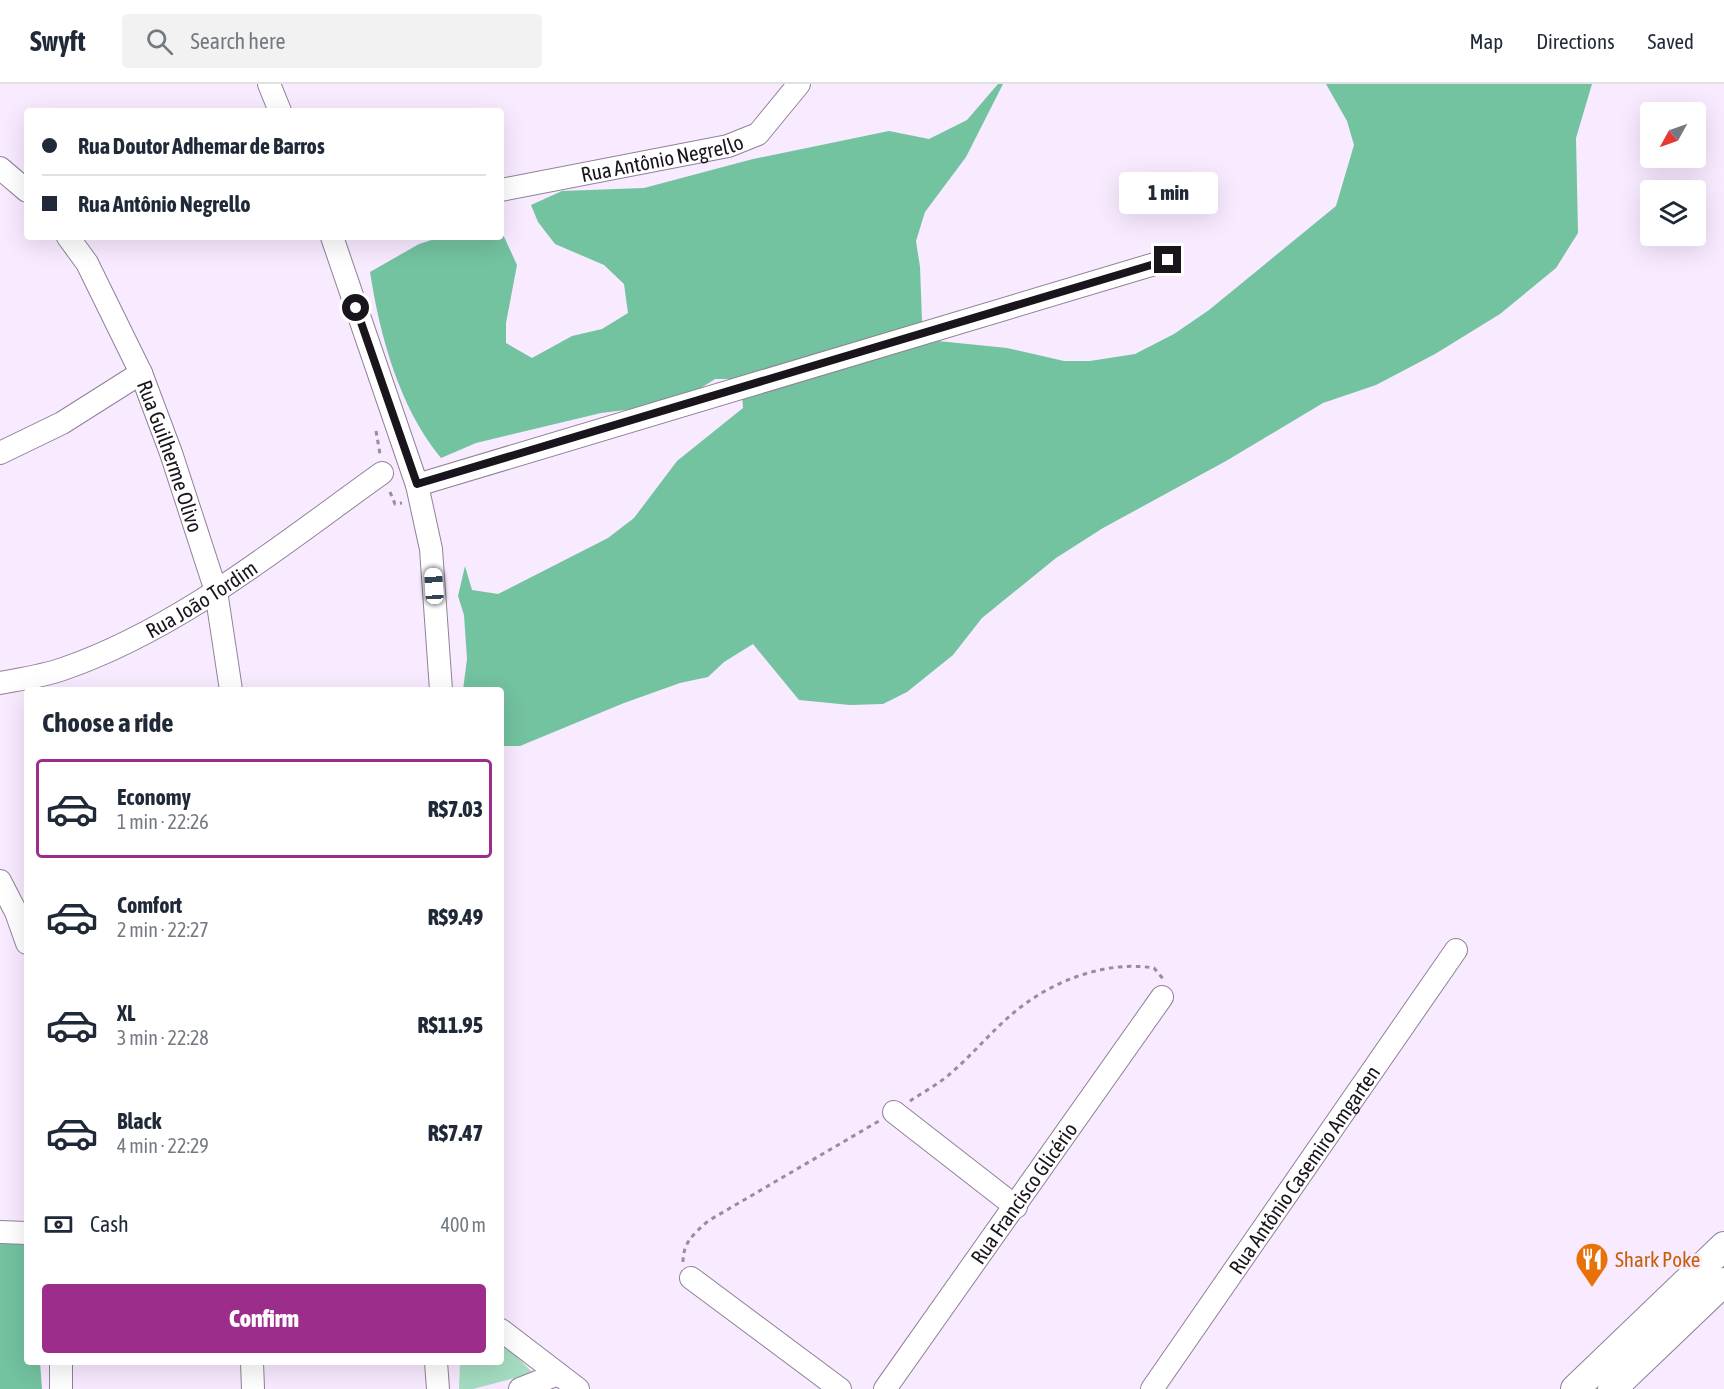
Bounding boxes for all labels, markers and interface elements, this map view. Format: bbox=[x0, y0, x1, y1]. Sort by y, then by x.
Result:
search box bbox=[122, 14, 542, 68]
text: Swyft bbox=[30, 25, 86, 57]
icon: search bbox=[143, 25, 176, 58]
text: Search here bbox=[191, 28, 285, 54]
text: Map bbox=[1469, 29, 1503, 53]
text: Directions bbox=[1536, 29, 1615, 53]
text: Saved bbox=[1648, 29, 1694, 53]
north arrow bbox=[1640, 102, 1706, 168]
map controls bbox=[1640, 102, 1706, 246]
street label: Rua Antônio Negrello bbox=[579, 129, 747, 186]
text: Rua Doutor Adhemar de Barros bbox=[78, 133, 325, 159]
callout: 1 min bbox=[1118, 173, 1218, 215]
button: layers bbox=[1640, 180, 1706, 246]
text: 1 min bbox=[1148, 181, 1189, 204]
text: Rua Antônio Negrello bbox=[78, 191, 251, 217]
route end bbox=[1154, 246, 1181, 273]
route start bbox=[342, 294, 369, 321]
street label: Rua Guilherme Olivo bbox=[133, 377, 208, 535]
street label: Rua João Tordim bbox=[142, 555, 261, 642]
car bbox=[424, 567, 444, 605]
text: Choose a ride bbox=[42, 707, 174, 738]
icon: car bbox=[45, 782, 99, 836]
text: Economy bbox=[117, 784, 191, 810]
text: R$7.03 bbox=[428, 796, 483, 822]
text: 1 min · 22:26 bbox=[117, 810, 209, 833]
icon: car bbox=[45, 890, 99, 944]
text: Comfort bbox=[117, 892, 182, 918]
text: R$9.49 bbox=[428, 904, 483, 930]
text: 2 min · 22:27 bbox=[117, 918, 209, 941]
icon: car bbox=[45, 998, 99, 1052]
text: XL bbox=[117, 1000, 135, 1026]
text: R$11.95 bbox=[417, 1012, 483, 1038]
text: 3 min · 22:28 bbox=[117, 1026, 209, 1049]
street label: Rua Antônio Casemiro Amgarten bbox=[1224, 1061, 1384, 1278]
icon: car bbox=[45, 1106, 99, 1160]
text: Black bbox=[117, 1108, 161, 1134]
street label: Rua Francisco Glicério bbox=[965, 1118, 1082, 1268]
text: R$7.47 bbox=[428, 1120, 483, 1146]
text: 4 min · 22:29 bbox=[117, 1134, 209, 1157]
icon: cash bbox=[42, 1208, 75, 1241]
text: Cash bbox=[90, 1211, 129, 1237]
text: 400 m bbox=[441, 1213, 486, 1236]
restaurant icon: Shark Poke bbox=[1574, 1241, 1610, 1288]
place label: Shark Poke bbox=[1615, 1247, 1700, 1271]
button: Confirm bbox=[42, 1284, 486, 1353]

